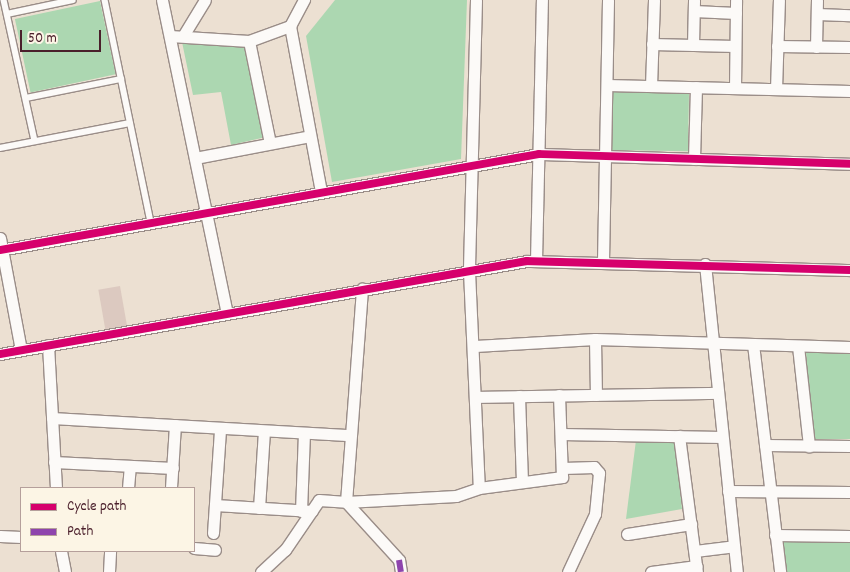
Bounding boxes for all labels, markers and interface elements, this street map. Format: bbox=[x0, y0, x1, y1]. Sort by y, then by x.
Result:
scale bar bbox=[22, 20, 104, 52]
text: 50 m bbox=[28, 28, 57, 50]
legend bbox=[20, 487, 195, 552]
text: Cycle path bbox=[67, 496, 126, 518]
text: Path bbox=[67, 521, 93, 543]

